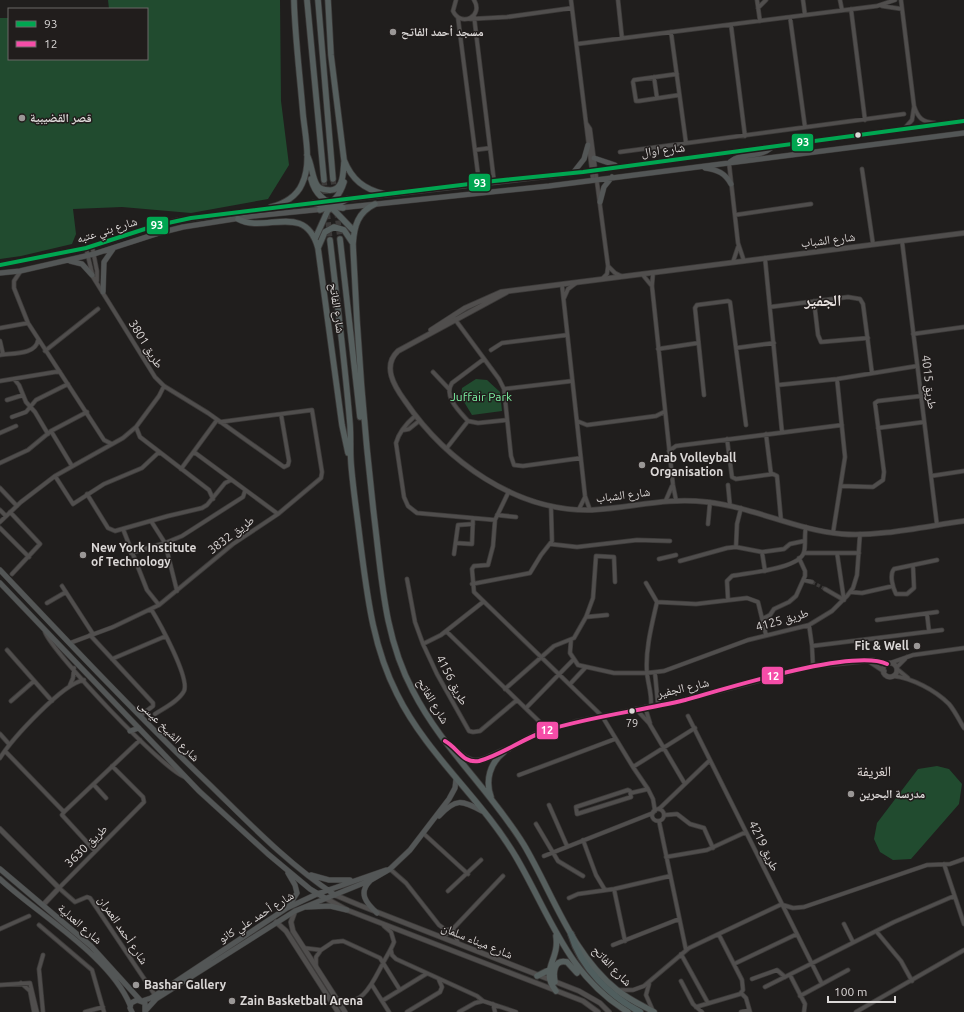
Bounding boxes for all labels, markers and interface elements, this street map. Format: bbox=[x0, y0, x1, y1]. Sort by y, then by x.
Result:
legend bbox=[8, 8, 148, 60]
text: 93 bbox=[44, 17, 58, 30]
place label: مسجد أحمد الفاتح bbox=[401, 25, 484, 40]
marker: مسجد أحمد الفاتح bbox=[388, 27, 398, 37]
text: 12 bbox=[44, 37, 58, 50]
place label: قصر القضيبية bbox=[30, 111, 92, 125]
marker: قصر القضيبية bbox=[17, 113, 27, 123]
unlabelled marker bbox=[853, 130, 863, 140]
line badge: 93 bbox=[791, 133, 814, 152]
text: 93 bbox=[797, 136, 809, 148]
street label: شارع اوال bbox=[640, 140, 686, 161]
line badge: 93 bbox=[468, 173, 491, 192]
text: 93 bbox=[474, 177, 486, 189]
street label: شارع بني عتبه bbox=[75, 214, 140, 249]
line badge: 93 bbox=[146, 216, 169, 235]
text: 93 bbox=[151, 219, 163, 231]
street label: شارع الشباب bbox=[800, 230, 856, 251]
street label: شارع الفاتح bbox=[326, 282, 347, 334]
district label: الجفير bbox=[803, 291, 842, 309]
street label: طريق 3801 bbox=[125, 317, 166, 371]
street label: طريق 4015 bbox=[919, 354, 939, 410]
park label: Juffair Park bbox=[450, 390, 512, 403]
place label: Arab Volleyball Organisation bbox=[650, 451, 737, 478]
marker: Arab Volleyball Organisation bbox=[637, 460, 647, 470]
street label: شارع الشباب bbox=[595, 485, 651, 506]
street label: طريق 3832 bbox=[205, 513, 257, 557]
place label: New York Institute of Technology bbox=[91, 541, 197, 568]
marker: New York Institute of Technology bbox=[78, 550, 88, 560]
street label: طريق 4125 bbox=[754, 606, 810, 634]
place label: Fit & Well bbox=[855, 639, 909, 652]
marker: Fit & Well bbox=[912, 641, 922, 651]
street label: طريق 4156 bbox=[433, 653, 471, 707]
line badge: 12 bbox=[761, 666, 784, 685]
text: 12 bbox=[767, 670, 779, 682]
street label: شارع الجفير bbox=[655, 675, 711, 702]
street label: شارع الفاتح bbox=[413, 676, 452, 727]
street label: شارع الشيخ عيسى bbox=[135, 698, 203, 765]
marker: 79 bbox=[627, 706, 637, 716]
place label: 79 bbox=[626, 717, 638, 729]
line badge: 12 bbox=[536, 721, 559, 740]
text: 12 bbox=[541, 724, 553, 736]
district label: الغريفة bbox=[857, 763, 891, 780]
place label: مدرسة البحرين bbox=[859, 787, 926, 802]
marker: مدرسة البحرين bbox=[846, 789, 856, 799]
street label: طريق 4219 bbox=[746, 818, 782, 874]
street label: طريق 3630 bbox=[62, 822, 110, 870]
street label: شارع أحمد علي كانو bbox=[216, 888, 298, 948]
street label: شارع أحمد العمران bbox=[94, 893, 151, 968]
street label: شارع العدلية bbox=[54, 901, 105, 948]
street label: شارع ميناء سلمان bbox=[439, 920, 515, 963]
street label: شارع الفاتح bbox=[589, 943, 635, 990]
place label: Bashar Gallery bbox=[144, 978, 227, 991]
scale bar bbox=[828, 978, 895, 1004]
marker: Bashar Gallery bbox=[131, 980, 141, 990]
text: 100 m bbox=[834, 985, 867, 998]
place label: Zain Basketball Arena bbox=[240, 994, 363, 1007]
marker: Zain Basketball Arena bbox=[227, 996, 237, 1006]

